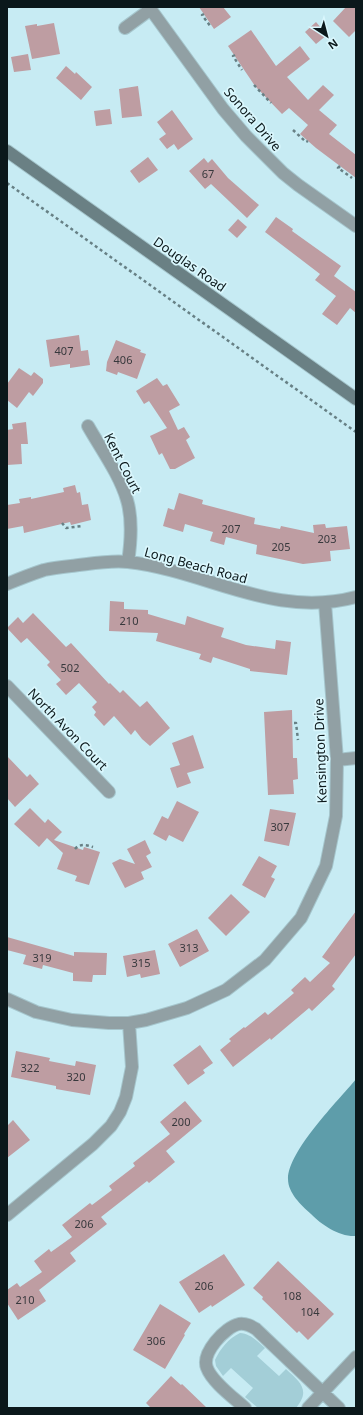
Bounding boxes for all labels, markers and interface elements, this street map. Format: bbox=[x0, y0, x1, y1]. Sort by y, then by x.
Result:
north arrow bbox=[307, 16, 347, 56]
text: N bbox=[325, 36, 341, 53]
street label: Sonora Drive bbox=[220, 83, 286, 155]
house number: 67 bbox=[202, 166, 214, 181]
street label: Douglas Road bbox=[150, 232, 230, 296]
house number: 407 bbox=[55, 343, 73, 358]
house number: 406 bbox=[114, 352, 132, 367]
street label: Kent Court bbox=[100, 430, 146, 497]
house number: 207 bbox=[222, 521, 240, 536]
house number: 203 bbox=[318, 531, 336, 546]
house number: 205 bbox=[272, 539, 290, 554]
street label: Long Beach Road bbox=[142, 543, 250, 587]
house number: 210 bbox=[120, 613, 138, 628]
house number: 502 bbox=[61, 660, 79, 675]
street label: North Avon Court bbox=[24, 684, 112, 774]
street label: Kensington Drive bbox=[309, 698, 331, 804]
house number: 307 bbox=[271, 819, 289, 834]
house number: 313 bbox=[180, 940, 198, 955]
house number: 319 bbox=[33, 950, 51, 965]
house number: 315 bbox=[132, 955, 150, 970]
house number: 322 bbox=[21, 1060, 39, 1075]
house number: 320 bbox=[67, 1069, 85, 1084]
house number: 200 bbox=[172, 1114, 190, 1129]
house number: 206 bbox=[75, 1216, 93, 1231]
house number: 206 bbox=[195, 1278, 213, 1293]
house number: 108 bbox=[283, 1288, 301, 1303]
house number: 210 bbox=[16, 1292, 34, 1307]
house number: 104 bbox=[301, 1304, 320, 1319]
house number: 306 bbox=[147, 1333, 165, 1348]

